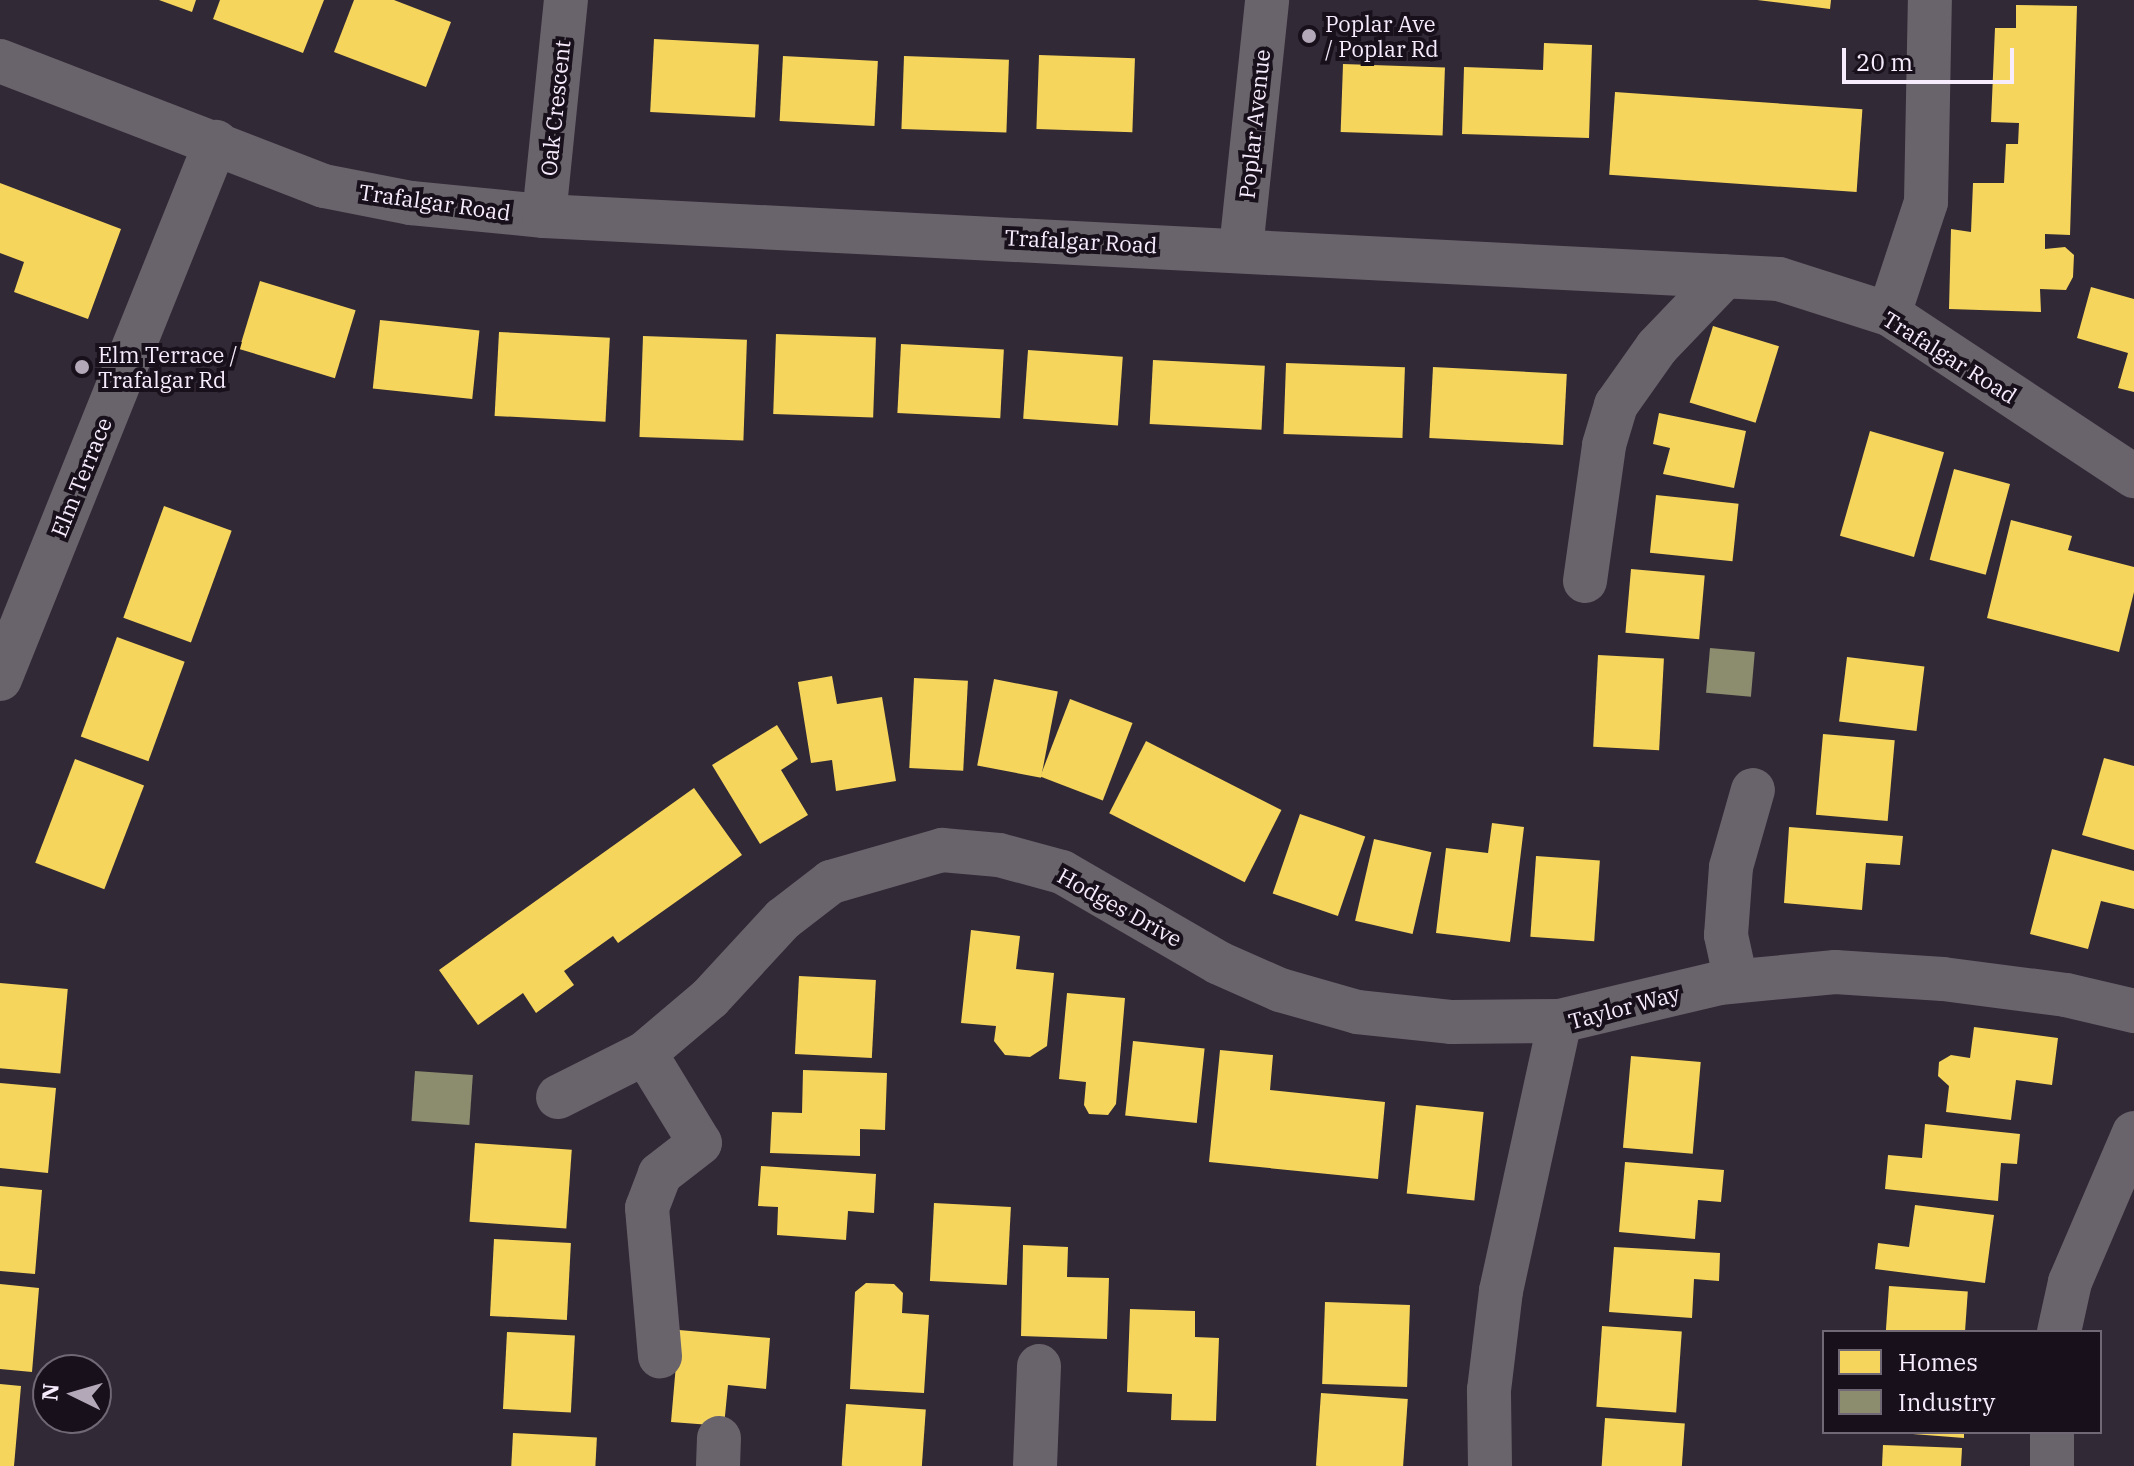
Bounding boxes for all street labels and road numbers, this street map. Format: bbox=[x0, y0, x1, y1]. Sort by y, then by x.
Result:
street label: Oak Crescent bbox=[535, 39, 575, 177]
street label: Poplar Avenue bbox=[1233, 48, 1275, 200]
street label: Trafalgar Road bbox=[357, 178, 513, 226]
street label: Trafalgar Road bbox=[1004, 224, 1158, 258]
street label: Trafalgar Road bbox=[1878, 305, 2022, 409]
street label: Elm Terrace bbox=[45, 413, 117, 541]
street label: Hodges Drive bbox=[1053, 862, 1187, 952]
street label: Taylor Way bbox=[1565, 979, 1683, 1035]

